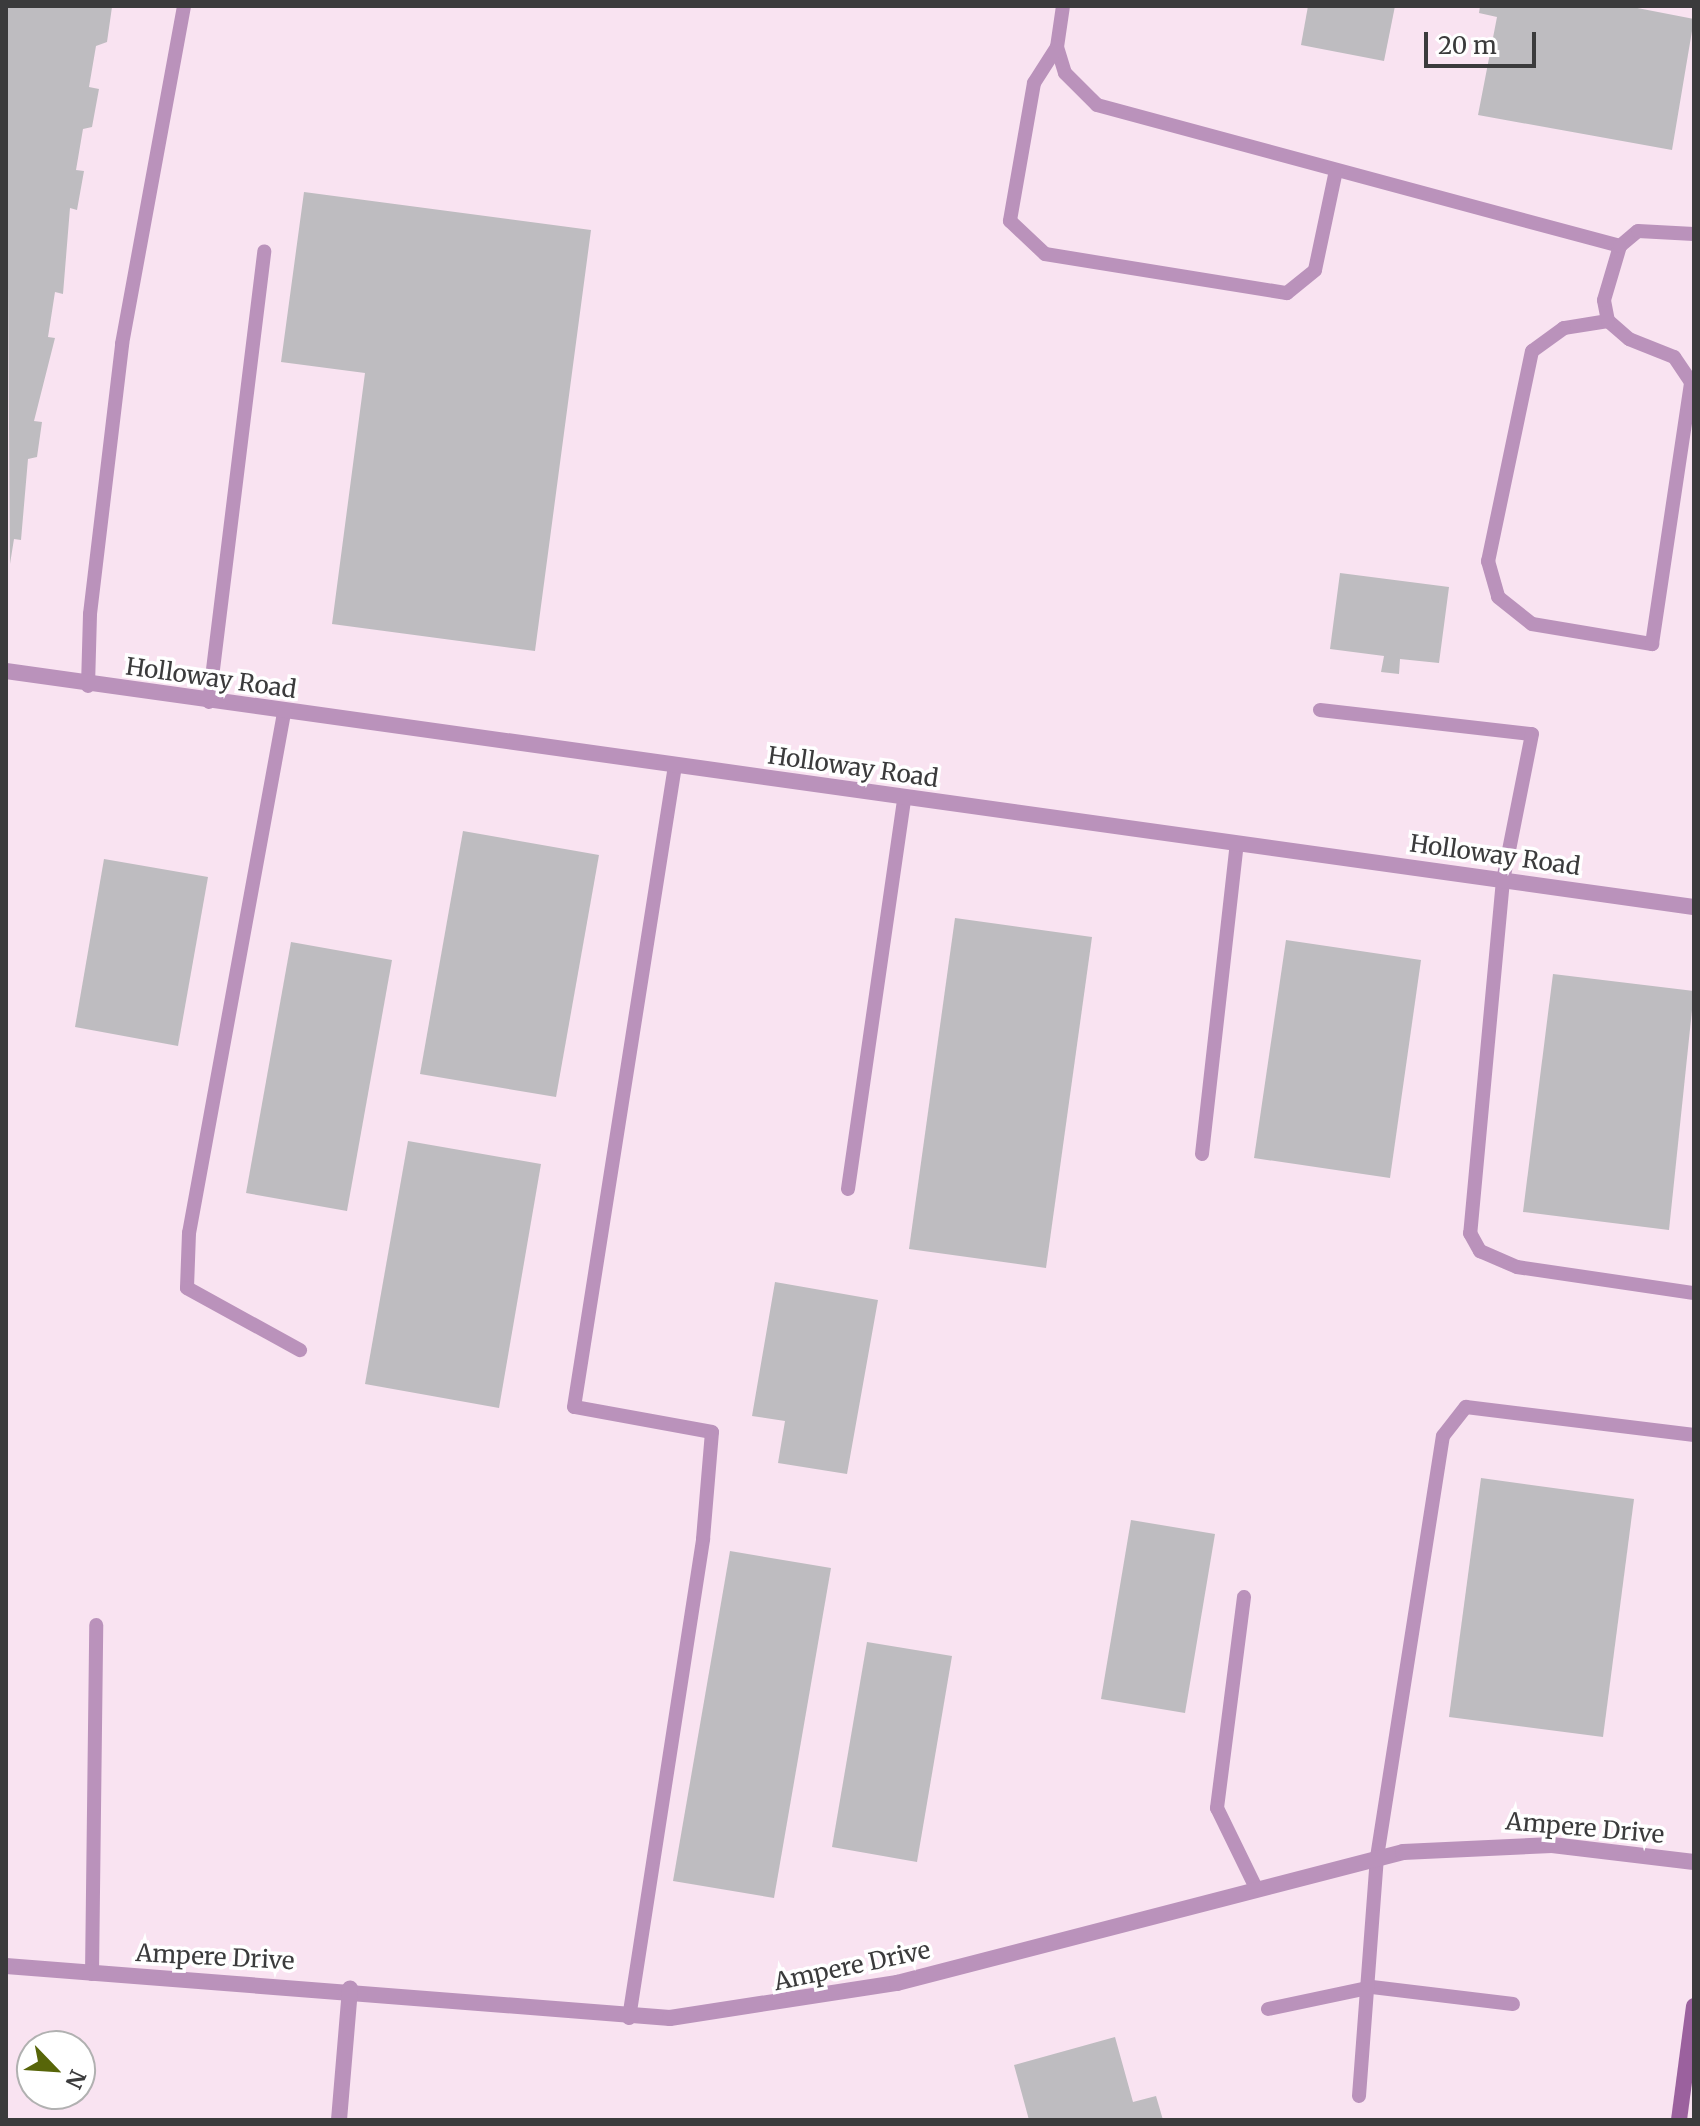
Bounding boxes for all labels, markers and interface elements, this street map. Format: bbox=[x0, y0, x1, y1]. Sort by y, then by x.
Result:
scale bar bbox=[1428, 16, 1540, 66]
text: 20 m bbox=[1438, 30, 1497, 61]
street label: Holloway Road bbox=[124, 652, 298, 704]
street label: Holloway Road bbox=[766, 741, 940, 793]
street label: Holloway Road bbox=[1408, 829, 1582, 881]
street label: Ampere Drive bbox=[1505, 1807, 1665, 1849]
street label: Ampere Drive bbox=[771, 1935, 933, 1997]
street label: Ampere Drive bbox=[135, 1938, 295, 1976]
north arrow bbox=[16, 2030, 96, 2110]
text: N bbox=[60, 2065, 92, 2093]

